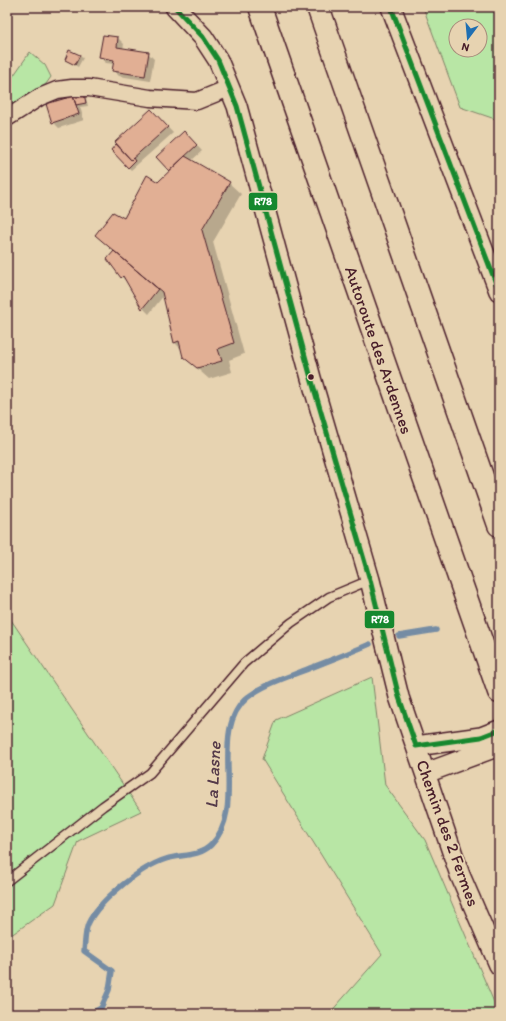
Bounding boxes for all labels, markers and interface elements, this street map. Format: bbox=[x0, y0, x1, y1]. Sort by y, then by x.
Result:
north arrow bbox=[448, 18, 488, 58]
text: N bbox=[460, 40, 471, 54]
line badge: R78 bbox=[248, 192, 278, 211]
text: R78 bbox=[254, 195, 272, 208]
street label: Autoroute des Ardennes bbox=[341, 263, 417, 437]
unlabelled marker bbox=[306, 372, 316, 382]
line badge: R78 bbox=[364, 610, 395, 629]
text: R78 bbox=[371, 613, 389, 626]
water label: La Lasne bbox=[200, 740, 226, 809]
street label: Chemin des 2 Fermes bbox=[412, 757, 484, 909]

